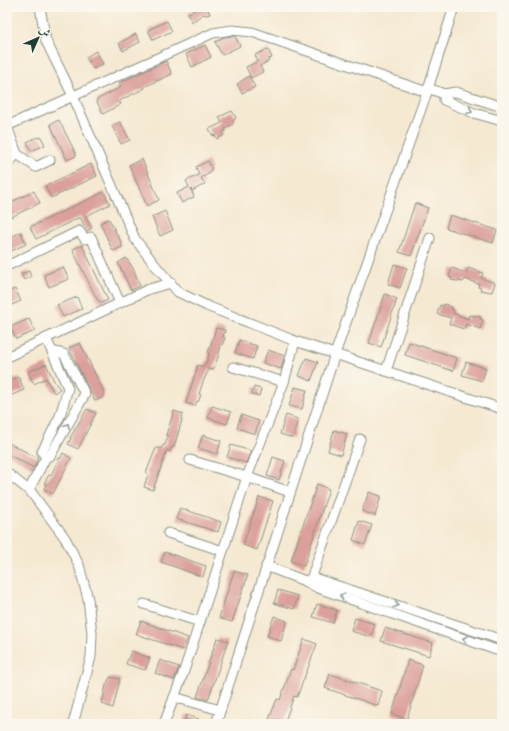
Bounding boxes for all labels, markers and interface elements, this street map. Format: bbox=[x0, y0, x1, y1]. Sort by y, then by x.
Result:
north arrow bbox=[18, 18, 58, 58]
text: ش bbox=[36, 23, 53, 41]
one-way arrow bbox=[466, 106, 473, 114]
one-way arrow bbox=[63, 423, 70, 430]
one-way arrow bbox=[339, 593, 346, 601]
one-way arrow bbox=[392, 600, 399, 609]
one-way arrow bbox=[462, 635, 469, 644]

